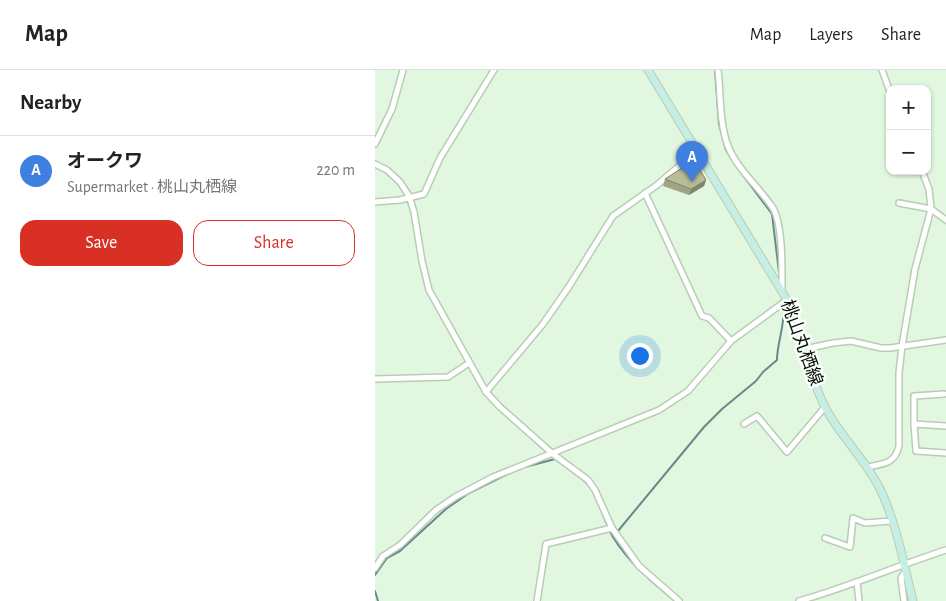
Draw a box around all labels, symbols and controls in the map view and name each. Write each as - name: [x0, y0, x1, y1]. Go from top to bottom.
- text: Map: [25, 22, 68, 46]
- text: Map: [750, 26, 781, 44]
- text: Layers: [809, 26, 853, 44]
- text: Share: [881, 26, 921, 44]
- map controls: [886, 85, 931, 175]
- button: +: [886, 85, 931, 130]
- text: Nearby: [20, 92, 81, 113]
- button: −: [886, 130, 931, 175]
- pin: A: [676, 141, 708, 182]
- text: オークワ: [67, 152, 143, 171]
- text: A: [31, 162, 41, 178]
- text: 220 m: [317, 162, 355, 178]
- text: Supermarket · 桃山丸栖線: [67, 179, 237, 195]
- button: Save: [20, 220, 183, 266]
- button: Share: [193, 220, 355, 266]
- street label: 桃山丸栖線: [777, 297, 827, 388]
- your location: [627, 343, 653, 369]

